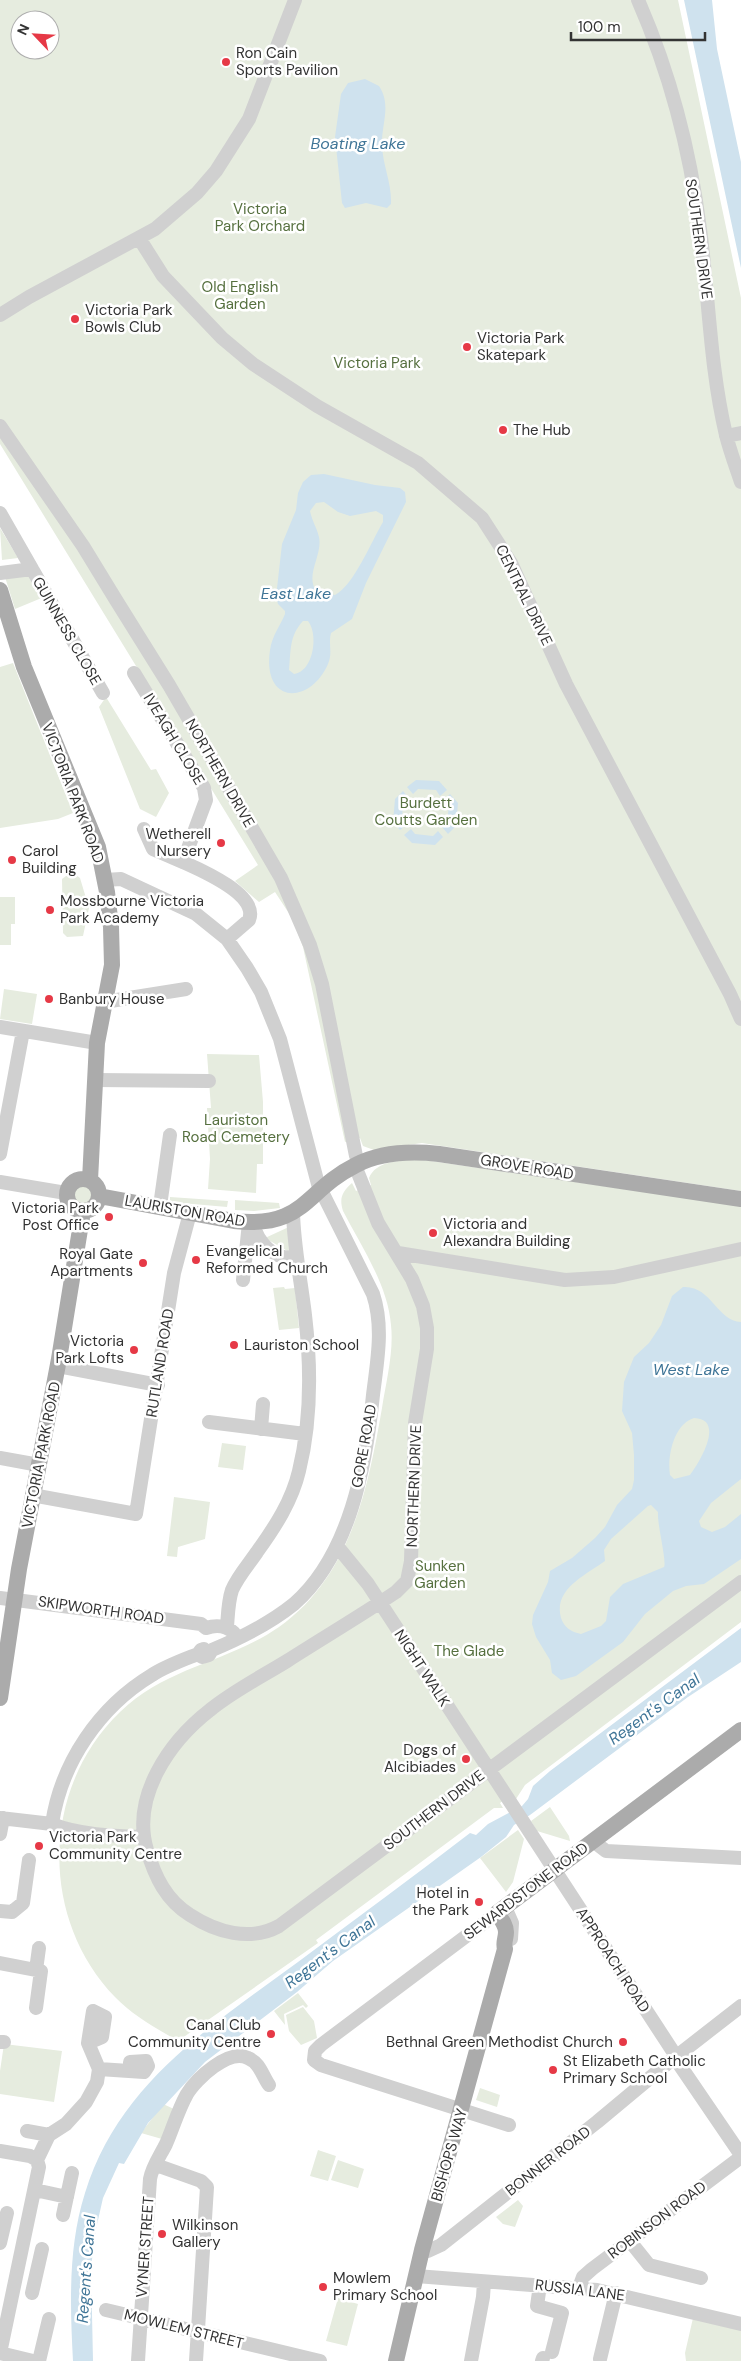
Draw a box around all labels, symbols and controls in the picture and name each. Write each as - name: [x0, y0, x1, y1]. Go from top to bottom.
- north arrow: [10, 10, 60, 60]
- scale bar: [571, 10, 705, 42]
- text: 100 m: [578, 17, 621, 37]
- text: N: [13, 21, 34, 38]
- place label: Ron Cain Sports Pavilion: [236, 43, 338, 80]
- marker: Ron Cain Sports Pavilion: [220, 56, 232, 68]
- water label: Boating Lake: [311, 133, 405, 154]
- street label: SOUTHERN DRIVE: [681, 177, 717, 301]
- park label: Victoria Park Orchard: [215, 199, 305, 236]
- park label: Old English Garden: [202, 277, 278, 314]
- place label: Victoria Park Bowls Club: [85, 300, 173, 337]
- marker: Victoria Park Bowls Club: [69, 313, 81, 325]
- place label: Victoria Park Skatepark: [477, 328, 565, 365]
- marker: Victoria Park Skatepark: [461, 341, 473, 353]
- park label: Victoria Park: [333, 353, 421, 373]
- place label: The Hub: [513, 420, 571, 440]
- marker: The Hub: [497, 424, 509, 436]
- street label: CENTRAL DRIVE: [491, 541, 557, 649]
- street label: GUINNESS CLOSE: [28, 573, 106, 689]
- water label: East Lake: [261, 583, 331, 604]
- street label: IVEAGH CLOSE: [139, 690, 209, 788]
- street label: NORTHERN DRIVE: [181, 715, 259, 831]
- street label: VICTORIA PARK ROAD: [37, 720, 109, 866]
- park label: Burdett Coutts Garden: [375, 793, 477, 830]
- place label: Wetherell Nursery: [145, 824, 212, 861]
- marker: Wetherell Nursery: [215, 837, 227, 849]
- place label: Carol Building: [22, 841, 77, 878]
- marker: Carol Building: [6, 854, 18, 866]
- place label: Mossbourne Victoria Park Academy: [60, 891, 204, 928]
- marker: Mossbourne Victoria Park Academy: [44, 904, 56, 916]
- place label: Banbury House: [59, 989, 164, 1009]
- marker: Banbury House: [43, 993, 55, 1005]
- park label: Lauriston Road Cemetery: [182, 1110, 291, 1147]
- street label: GROVE ROAD: [479, 1150, 575, 1184]
- street label: LAURISTON ROAD: [123, 1191, 247, 1231]
- place label: Victoria Park Post Office: [12, 1198, 99, 1235]
- marker: Victoria Park Post Office: [103, 1211, 115, 1223]
- place label: Victoria and Alexandra Building: [443, 1214, 570, 1251]
- marker: Victoria and Alexandra Building: [427, 1227, 439, 1239]
- place label: Evangelical Reformed Church: [206, 1241, 328, 1278]
- place label: Royal Gate Apartments: [50, 1244, 133, 1281]
- marker: Evangelical Reformed Church: [190, 1254, 202, 1266]
- marker: Royal Gate Apartments: [137, 1257, 149, 1269]
- street label: RUTLAND ROAD: [142, 1307, 178, 1419]
- place label: Victoria Park Lofts: [55, 1331, 124, 1368]
- place label: Lauriston School: [244, 1335, 359, 1355]
- marker: Lauriston School: [228, 1339, 240, 1351]
- marker: Victoria Park Lofts: [128, 1344, 140, 1356]
- water label: West Lake: [653, 1359, 729, 1380]
- street label: VICTORIA PARK ROAD: [17, 1380, 65, 1530]
- street label: GORE ROAD: [347, 1403, 381, 1489]
- street label: NORTHERN DRIVE: [402, 1424, 426, 1548]
- park label: Sunken Garden: [414, 1556, 466, 1593]
- street label: SKIPWORTH ROAD: [37, 1591, 165, 1629]
- street label: NIGHT WALK: [390, 1626, 454, 1711]
- park label: The Glade: [434, 1641, 504, 1661]
- water label: Regent's Canal: [604, 1668, 704, 1749]
- place label: Dogs of Alcibiades: [384, 1740, 456, 1777]
- marker: Dogs of Alcibiades: [460, 1753, 472, 1765]
- street label: SOUTHERN DRIVE: [379, 1765, 489, 1855]
- place label: Victoria Park Community Centre: [49, 1827, 182, 1864]
- street label: SEWARDSTONE ROAD: [460, 1838, 592, 1944]
- marker: Victoria Park Community Centre: [33, 1840, 45, 1852]
- place label: Hotel in the Park: [412, 1883, 469, 1920]
- marker: Hotel in the Park: [473, 1896, 485, 1908]
- street label: APPROACH ROAD: [572, 1904, 654, 2016]
- water label: Regent's Canal: [280, 1911, 380, 1993]
- place label: Canal Club Community Centre: [128, 2015, 261, 2052]
- marker: Canal Club Community Centre: [265, 2028, 277, 2040]
- place label: Bethnal Green Methodist Church: [386, 2032, 613, 2052]
- marker: Bethnal Green Methodist Church: [617, 2036, 629, 2048]
- place label: St Elizabeth Catholic Primary School: [563, 2051, 706, 2088]
- marker: St Elizabeth Catholic Primary School: [547, 2064, 559, 2076]
- street label: BISHOPS WAY: [426, 2106, 472, 2204]
- street label: BONNER ROAD: [501, 2121, 595, 2201]
- street label: ROBINSON ROAD: [604, 2176, 710, 2264]
- street label: VYNER STREET: [131, 2196, 159, 2298]
- water label: Regent's Canal: [72, 2214, 100, 2324]
- place label: Wilkinson Gallery: [172, 2215, 238, 2252]
- marker: Wilkinson Gallery: [156, 2228, 168, 2240]
- place label: Mowlem Primary School: [333, 2268, 437, 2305]
- street label: RUSSIA LANE: [534, 2275, 626, 2305]
- marker: Mowlem Primary School: [317, 2281, 329, 2293]
- street label: MOWLEM STREET: [122, 2304, 246, 2354]

